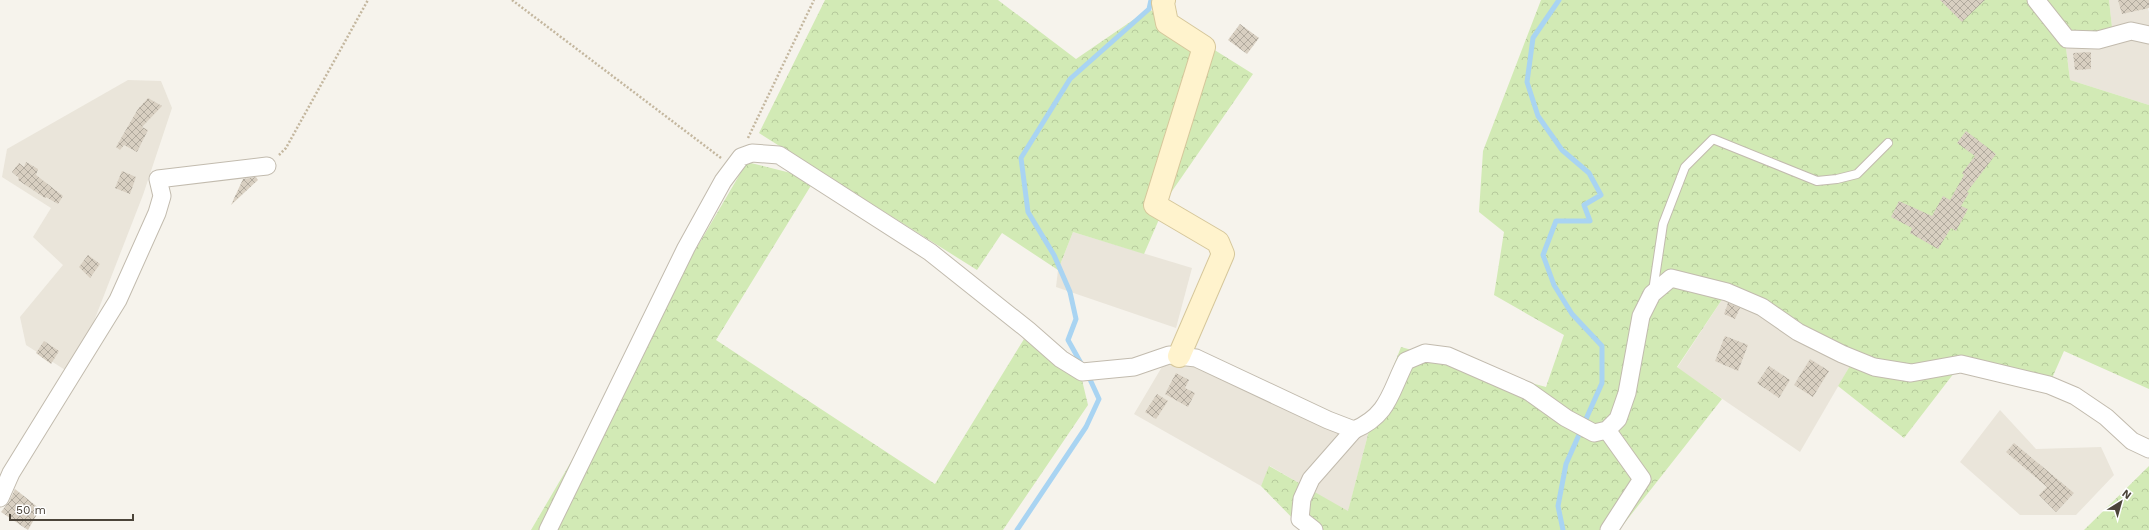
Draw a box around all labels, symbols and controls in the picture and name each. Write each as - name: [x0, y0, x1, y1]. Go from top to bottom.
- north arrow: [2101, 482, 2141, 522]
- text: N: [2120, 487, 2134, 502]
- scale bar: [10, 496, 133, 522]
- text: 50 m: [16, 503, 46, 517]

